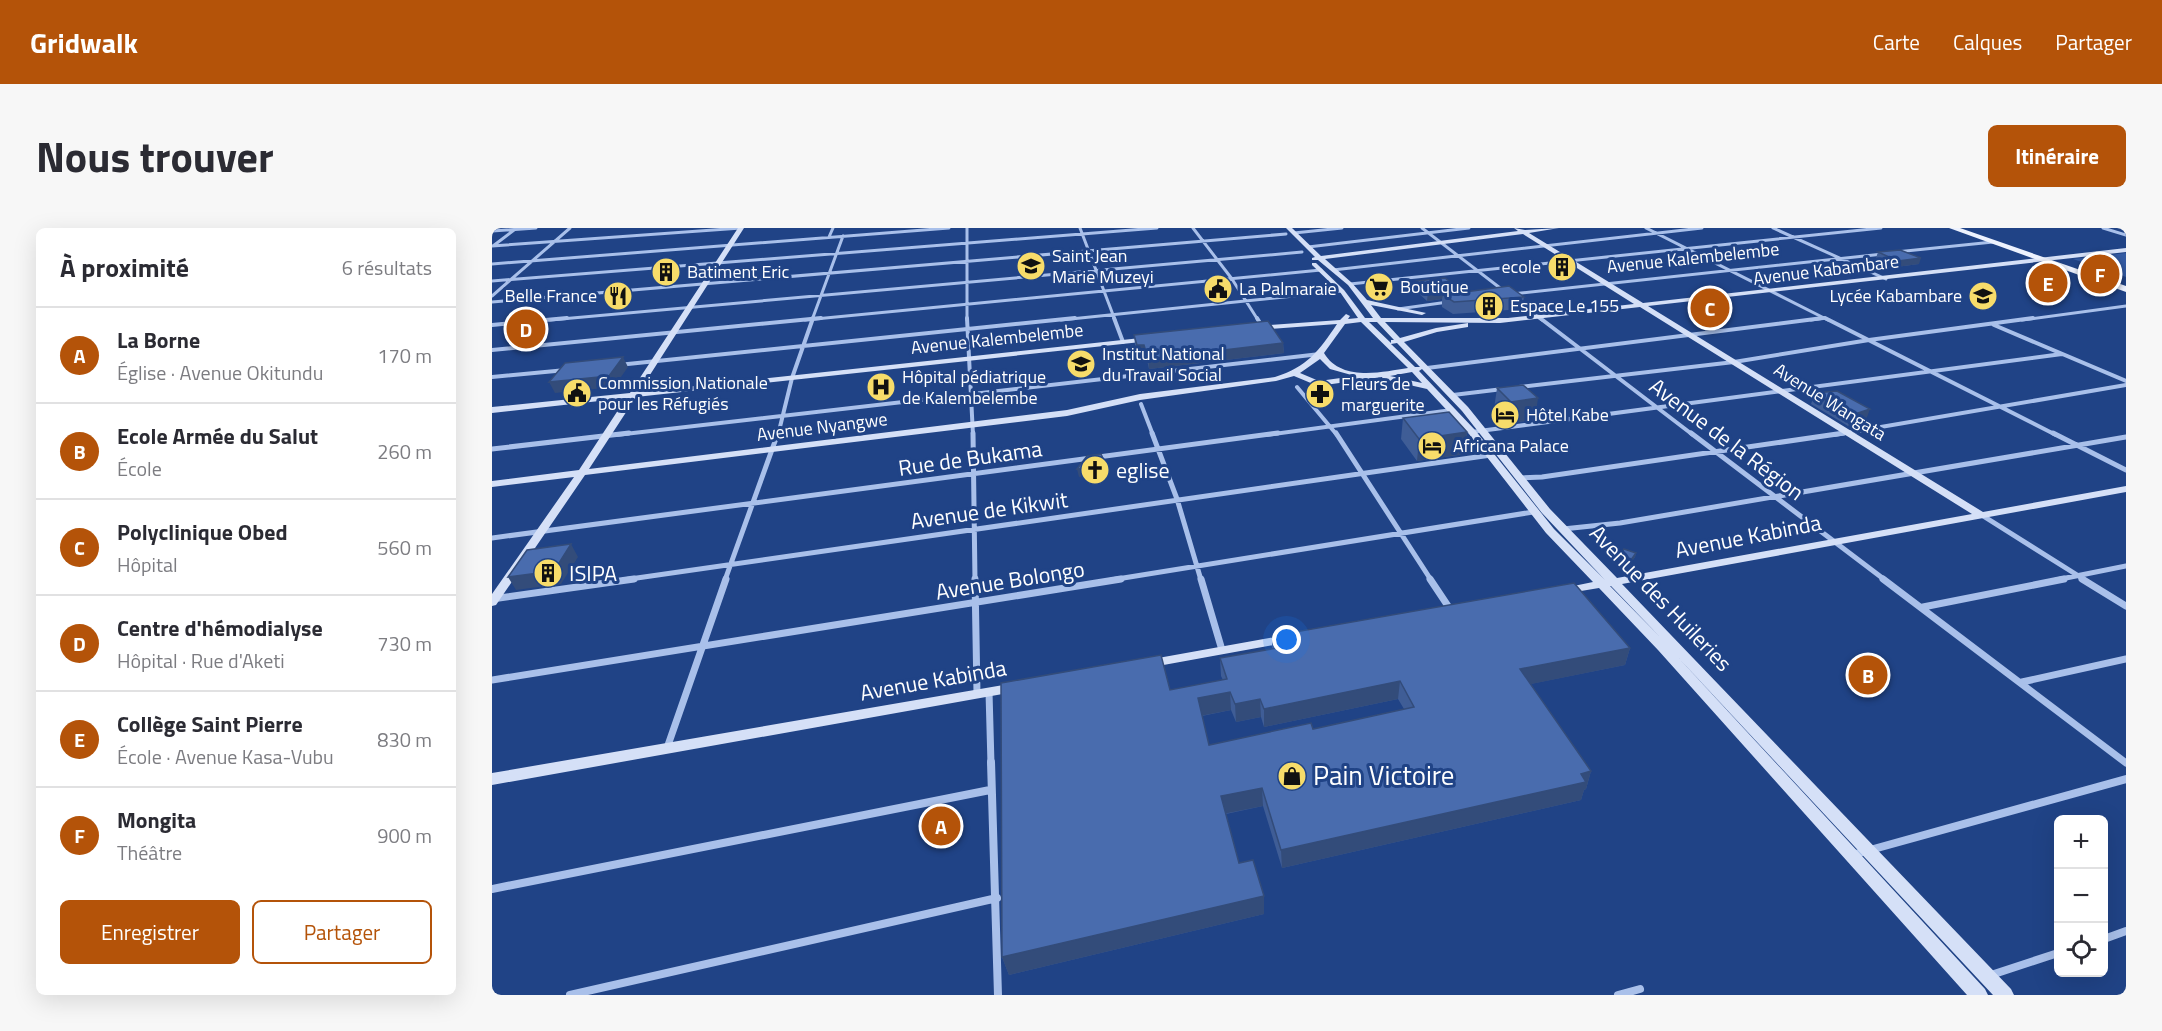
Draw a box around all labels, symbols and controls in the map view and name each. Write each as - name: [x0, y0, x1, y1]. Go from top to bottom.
- text: Gridwalk: [30, 21, 138, 64]
- text: Carte: [1873, 26, 1920, 58]
- text: Calques: [1953, 26, 2022, 58]
- text: Partager: [2055, 26, 2132, 58]
- text: Nous trouver: [36, 124, 274, 188]
- button: Itinéraire: [1988, 125, 2126, 187]
- street label: Avenue Kalembelembe: [1605, 235, 1781, 280]
- place label: Saint Jean Marie Muzeyi: [1052, 242, 1154, 290]
- street label: Avenue Kabambare: [1751, 247, 1900, 292]
- text: À proximité: [60, 248, 189, 287]
- school or university icon: Saint Jean Marie Muzeyi: [1015, 250, 1047, 282]
- building icon: ecole: [1546, 251, 1578, 283]
- text: 6 résultats: [342, 252, 432, 283]
- pin: F: [2080, 252, 2120, 296]
- place label: ecole: [1501, 253, 1541, 280]
- building icon: Batiment Eric: [650, 256, 682, 288]
- place label: Batiment Eric: [687, 258, 790, 285]
- pin: E: [2028, 260, 2068, 306]
- supermarket icon: Boutique: [1363, 271, 1395, 303]
- public building icon: La Palmaraie: [1202, 273, 1234, 305]
- place label: Boutique: [1400, 273, 1469, 300]
- place label: La Palmaraie: [1239, 275, 1337, 302]
- restaurant icon: Belle France: [602, 280, 634, 312]
- school or university icon: Lycée Kabambare: [1967, 280, 1999, 312]
- place label: Belle France: [505, 282, 597, 309]
- place label: Lycée Kabambare: [1829, 282, 1962, 309]
- pin: C: [1690, 286, 1730, 331]
- building icon: Espace Le 155: [1473, 290, 1505, 322]
- place label: Espace Le 155: [1510, 292, 1619, 319]
- pin: D: [507, 306, 546, 352]
- street label: Avenue Kalembelembe: [909, 316, 1085, 361]
- text: La Borne: [117, 323, 200, 357]
- text: A: [73, 340, 86, 371]
- text: 170 m: [377, 340, 432, 371]
- place label: Institut National du Travail Social: [1102, 340, 1225, 388]
- school or university icon: Institut National du Travail Social: [1065, 348, 1097, 380]
- street label: Avenue Wangata: [1769, 356, 1892, 447]
- text: Église · Avenue Okitundu: [117, 357, 323, 388]
- place label: Hôpital pédiatrique de Kalembelembe: [902, 363, 1046, 411]
- place label: Commission Nationale pour les Réfugiés: [598, 369, 768, 417]
- street label: Avenue de la Région: [1642, 369, 1812, 509]
- place label: Fleurs de marguerite: [1341, 370, 1425, 418]
- hospital icon: Hôpital pédiatrique de Kalembelembe: [865, 371, 897, 403]
- public building icon: Commission Nationale pour les Réfugiés: [561, 377, 593, 409]
- pharmacy icon: Fleurs de marguerite: [1304, 378, 1336, 410]
- hotel icon: Hôtel Kabe: [1489, 399, 1521, 431]
- place label: Hôtel Kabe: [1526, 401, 1609, 428]
- street label: Avenue Nyangwe: [755, 405, 889, 448]
- text: Ecole Armée du Salut: [117, 419, 318, 453]
- hotel icon: Africana Palace: [1416, 430, 1448, 462]
- street label: Rue de Bukama: [896, 431, 1044, 485]
- place label: Africana Palace: [1453, 432, 1569, 459]
- text: B: [73, 436, 86, 467]
- text: 260 m: [377, 436, 432, 467]
- text: École: [117, 453, 162, 484]
- place label: eglise: [1116, 453, 1170, 487]
- church icon: eglise: [1079, 454, 1111, 486]
- street label: Avenue de Kikwit: [908, 482, 1070, 538]
- street label: Avenue Kabinda: [1672, 505, 1824, 567]
- text: Polyclinique Obed: [117, 515, 287, 549]
- street label: Avenue des Huileries: [1582, 517, 1740, 679]
- text: C: [74, 532, 85, 563]
- text: 560 m: [377, 532, 432, 563]
- text: Hôpital: [117, 549, 178, 580]
- street label: Avenue Bolongo: [933, 551, 1087, 609]
- place label: ISIPA: [569, 556, 617, 590]
- building icon: ISIPA: [532, 557, 564, 589]
- text: Centre d'hémodialyse: [117, 611, 323, 645]
- your location: [1272, 625, 1301, 654]
- text: D: [73, 628, 86, 659]
- text: 730 m: [377, 628, 432, 659]
- text: Hôpital · Rue d'Aketi: [117, 645, 285, 676]
- street label: Avenue Kabinda: [857, 650, 1009, 710]
- pin: B: [1848, 652, 1888, 698]
- text: Collège Saint Pierre: [117, 707, 303, 741]
- text: E: [74, 724, 85, 755]
- text: 830 m: [377, 724, 432, 755]
- text: École · Avenue Kasa-Vubu: [117, 741, 334, 772]
- place label: Pain Victoire: [1313, 754, 1455, 795]
- shop icon: Pain Victoire: [1276, 760, 1308, 792]
- text: Mongita: [117, 803, 196, 837]
- pin: A: [922, 804, 960, 848]
- map controls: [2054, 815, 2108, 977]
- button: +: [2054, 815, 2108, 869]
- text: F: [74, 820, 85, 851]
- text: 900 m: [377, 820, 432, 851]
- text: Théâtre: [117, 837, 182, 868]
- button: −: [2054, 869, 2108, 923]
- button: Enregistrer: [60, 900, 240, 964]
- button: Partager: [252, 900, 432, 964]
- button: locate: [2054, 923, 2108, 977]

